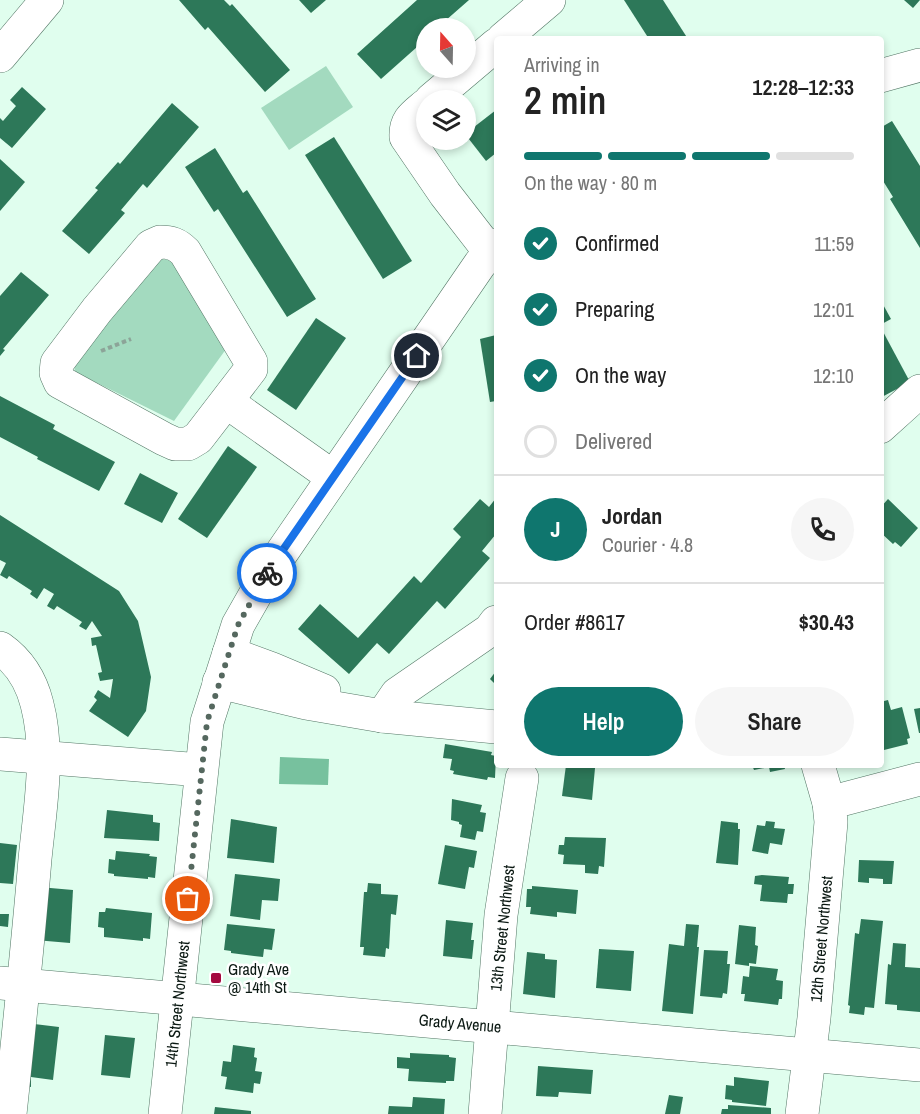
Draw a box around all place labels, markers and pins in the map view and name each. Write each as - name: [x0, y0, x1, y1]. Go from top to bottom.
- pin: [391, 330, 442, 381]
- pin: [162, 873, 213, 924]
- place label: Grady Ave @ 14th St: [228, 958, 289, 998]
- marker: Grady Ave @ 14th St: [209, 971, 223, 985]

